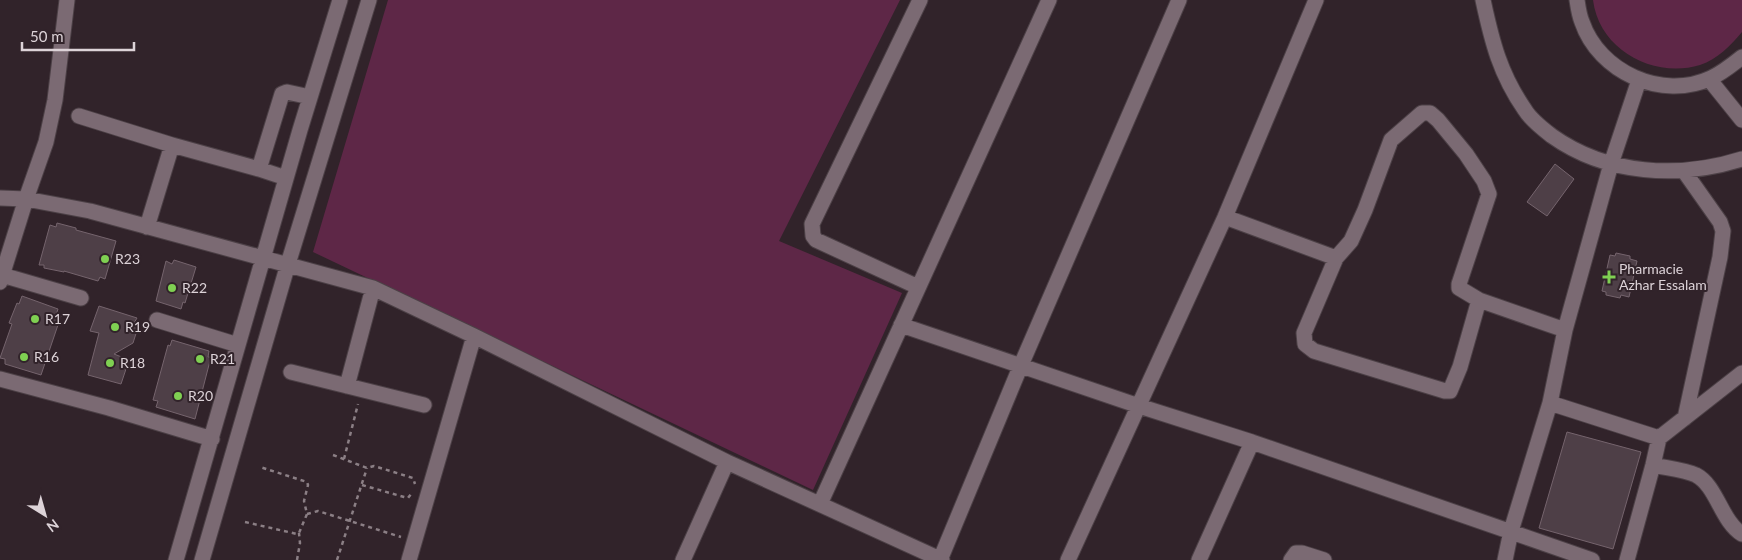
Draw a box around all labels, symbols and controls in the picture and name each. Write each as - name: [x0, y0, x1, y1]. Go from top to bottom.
- scale bar: [22, 20, 135, 52]
- text: 50 m: [30, 27, 64, 45]
- place label: R23: [115, 250, 140, 267]
- marker: R23: [99, 253, 111, 265]
- place label: Pharmacie Azhar Essalam: [1619, 260, 1707, 293]
- marker: Pharmacie Azhar Essalam: [1603, 271, 1615, 283]
- place label: R22: [182, 279, 207, 296]
- marker: R22: [166, 282, 178, 294]
- place label: R17: [45, 310, 70, 327]
- marker: R17: [29, 313, 41, 325]
- place label: R19: [125, 318, 150, 335]
- marker: R19: [109, 321, 121, 333]
- place label: R16: [34, 348, 59, 365]
- place label: R21: [210, 350, 235, 367]
- marker: R16: [18, 351, 30, 363]
- marker: R21: [194, 353, 206, 365]
- place label: R18: [120, 354, 145, 371]
- marker: R18: [104, 357, 116, 369]
- place label: R20: [188, 387, 213, 404]
- marker: R20: [172, 390, 184, 402]
- north arrow: [20, 490, 70, 540]
- text: N: [44, 516, 63, 536]

